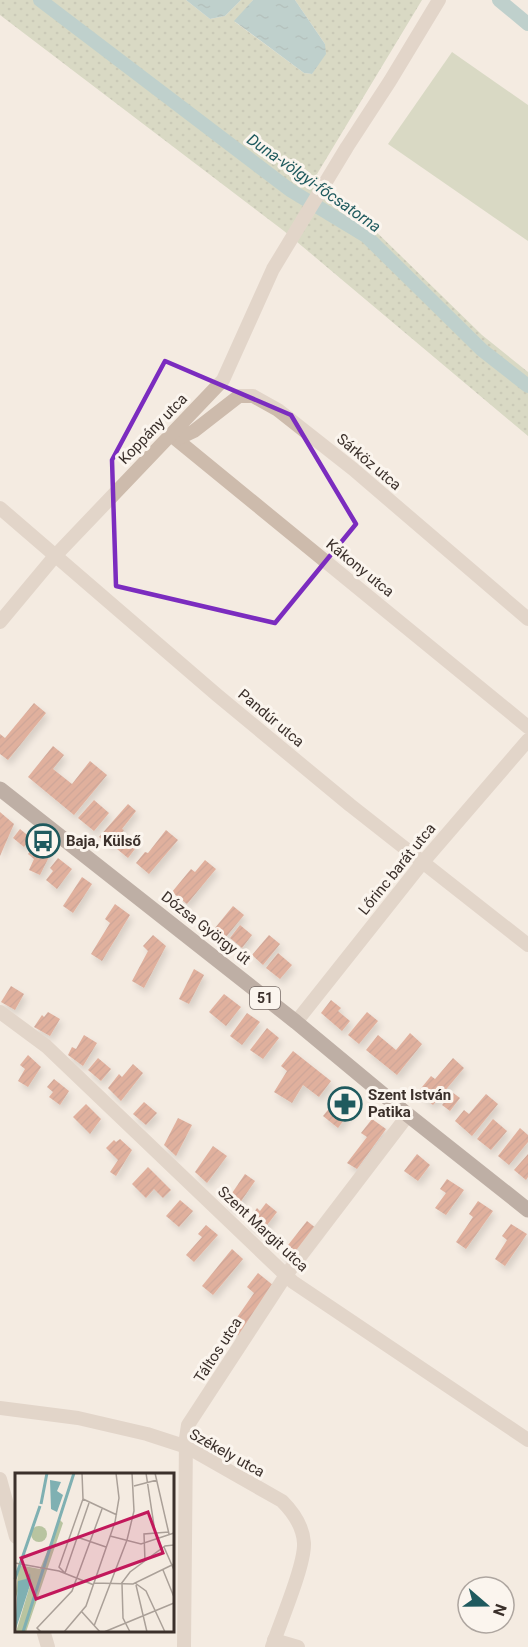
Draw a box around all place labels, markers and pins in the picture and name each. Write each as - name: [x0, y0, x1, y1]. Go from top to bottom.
- bus stop icon: Baja, Külső: [25, 823, 61, 859]
- place label: Baja, Külső: [66, 832, 141, 850]
- pharmacy icon: Szent István Patika: [327, 1086, 363, 1122]
- place label: Szent István Patika: [368, 1086, 451, 1121]

